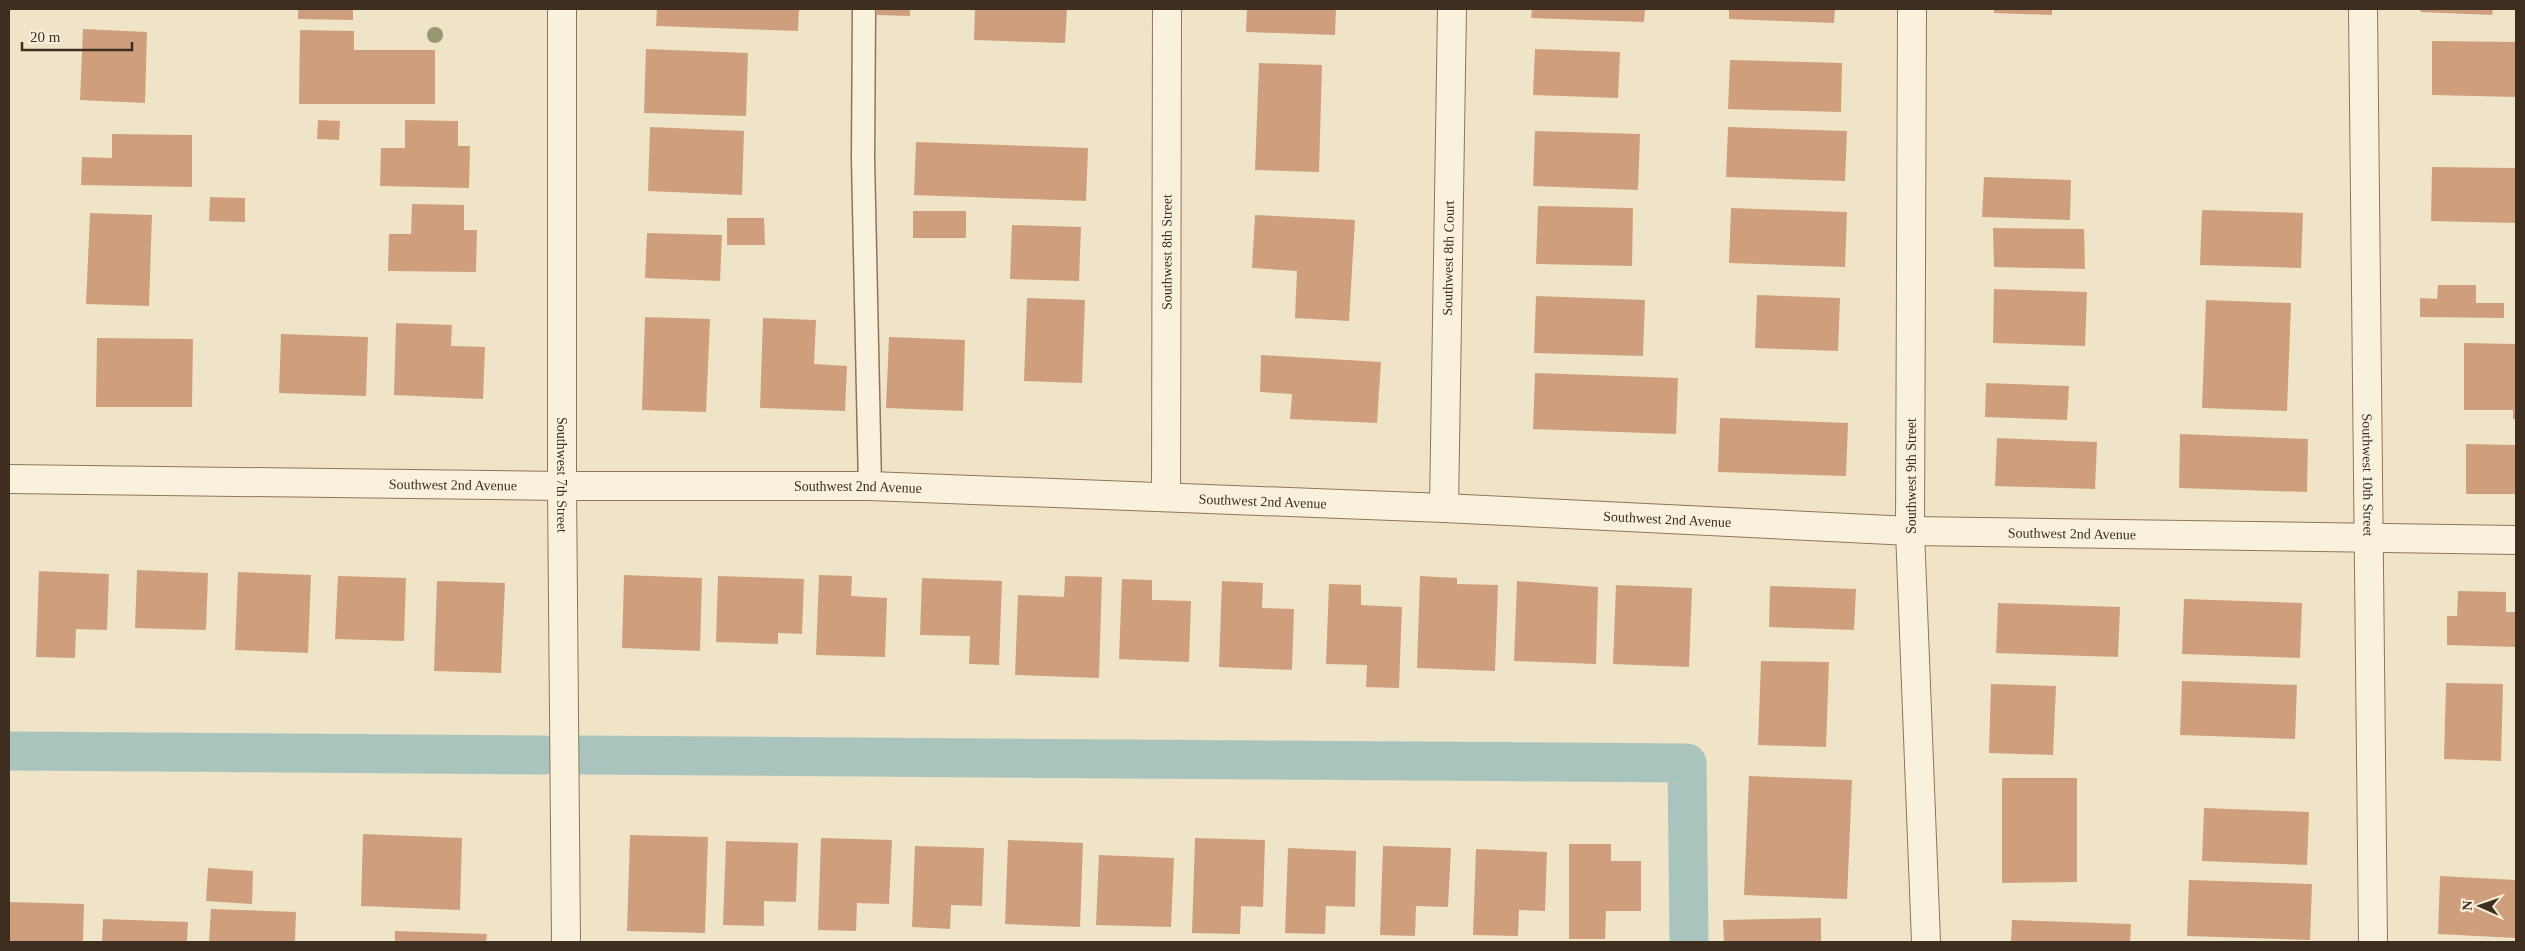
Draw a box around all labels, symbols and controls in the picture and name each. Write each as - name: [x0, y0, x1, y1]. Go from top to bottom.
- scale bar: [22, 20, 132, 52]
- text: 20 m: [30, 29, 61, 45]
- street label: Southwest 8th Street: [1159, 194, 1174, 310]
- street label: Southwest 8th Court: [1440, 200, 1456, 316]
- street label: Southwest 10th Street: [2360, 413, 2376, 537]
- street label: Southwest 7th Street: [554, 417, 570, 533]
- street label: Southwest 9th Street: [1904, 418, 1919, 534]
- street label: Southwest 2nd Avenue: [389, 476, 517, 493]
- street label: Southwest 2nd Avenue: [794, 478, 922, 495]
- street label: Southwest 2nd Avenue: [1198, 491, 1327, 511]
- street label: Southwest 2nd Avenue: [1603, 508, 1732, 530]
- street label: Southwest 2nd Avenue: [2008, 525, 2136, 542]
- north arrow: [2455, 881, 2505, 931]
- text: N: [2460, 900, 2475, 911]

